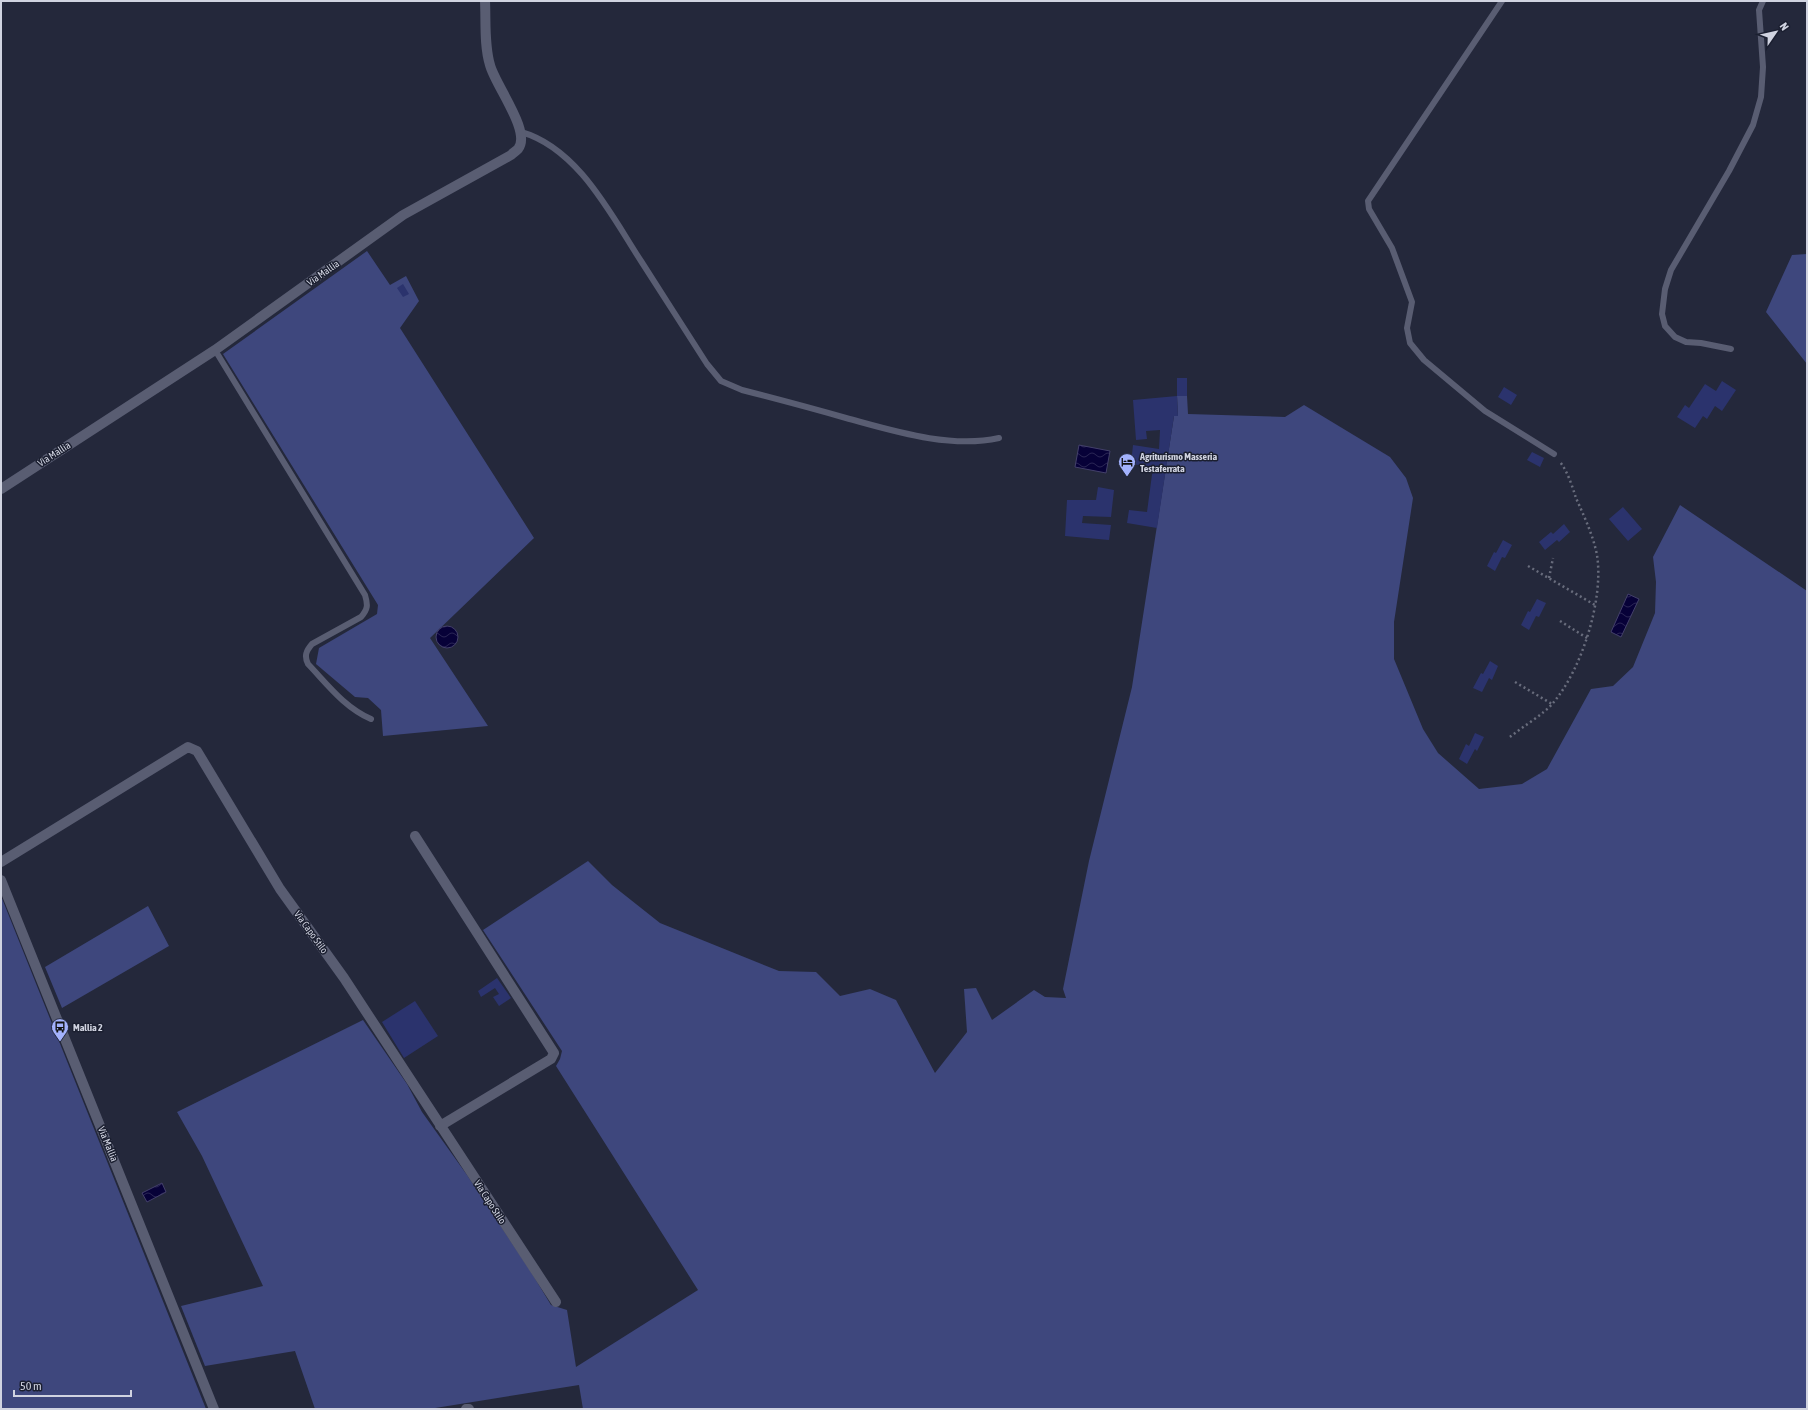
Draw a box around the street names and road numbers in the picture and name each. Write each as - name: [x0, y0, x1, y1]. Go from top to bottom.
- street label: Via Mallia: [305, 258, 342, 288]
- street label: Via Mallia: [36, 439, 73, 469]
- street label: Via Capo Stilo: [292, 909, 330, 956]
- street label: Via Mallia: [96, 1125, 120, 1163]
- street label: Via Capo Stilo: [472, 1178, 508, 1226]

